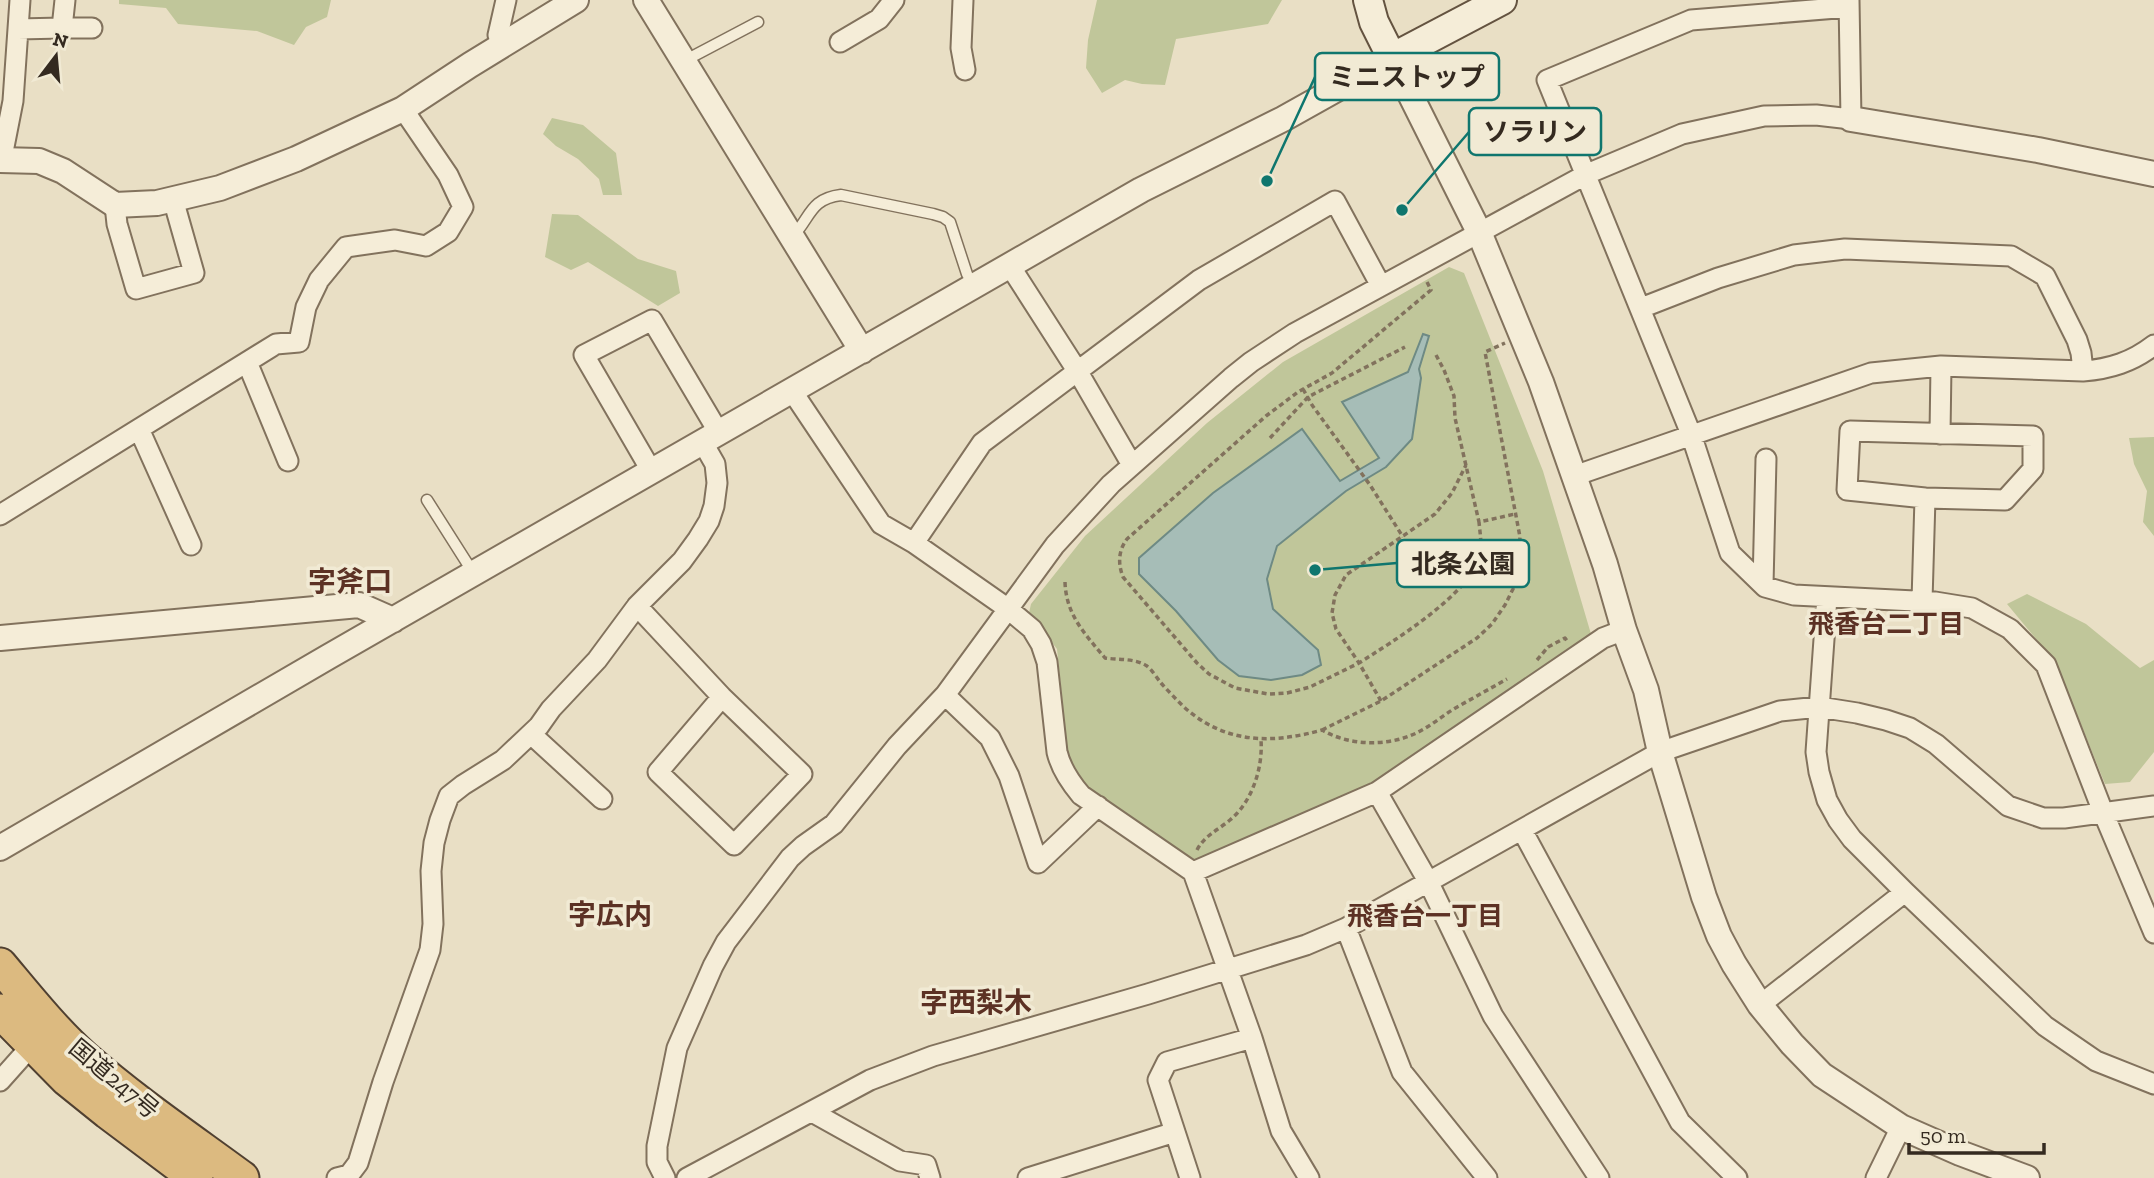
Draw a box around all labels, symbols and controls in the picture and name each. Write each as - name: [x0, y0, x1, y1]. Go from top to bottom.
- north arrow: [21, 21, 91, 91]
- text: N: [50, 27, 71, 53]
- callout: ミニストップ: [1315, 53, 1499, 100]
- text: ミニストップ: [1329, 61, 1485, 93]
- callout: ソラリン: [1469, 108, 1601, 155]
- text: ソラリン: [1483, 116, 1587, 148]
- callout: 北条公園: [1397, 540, 1529, 587]
- text: 北条公園: [1411, 548, 1515, 580]
- district label: 字斧口: [308, 565, 392, 598]
- district label: 飛香台二丁目: [1808, 608, 1964, 640]
- district label: 字広内: [568, 898, 652, 931]
- district label: 飛香台一丁目: [1347, 900, 1503, 932]
- district label: 字西梨木: [920, 986, 1032, 1019]
- street label: 国道247号: [64, 1033, 165, 1125]
- scale bar: [1909, 1112, 2044, 1156]
- text: 50 m: [1920, 1123, 1966, 1148]

